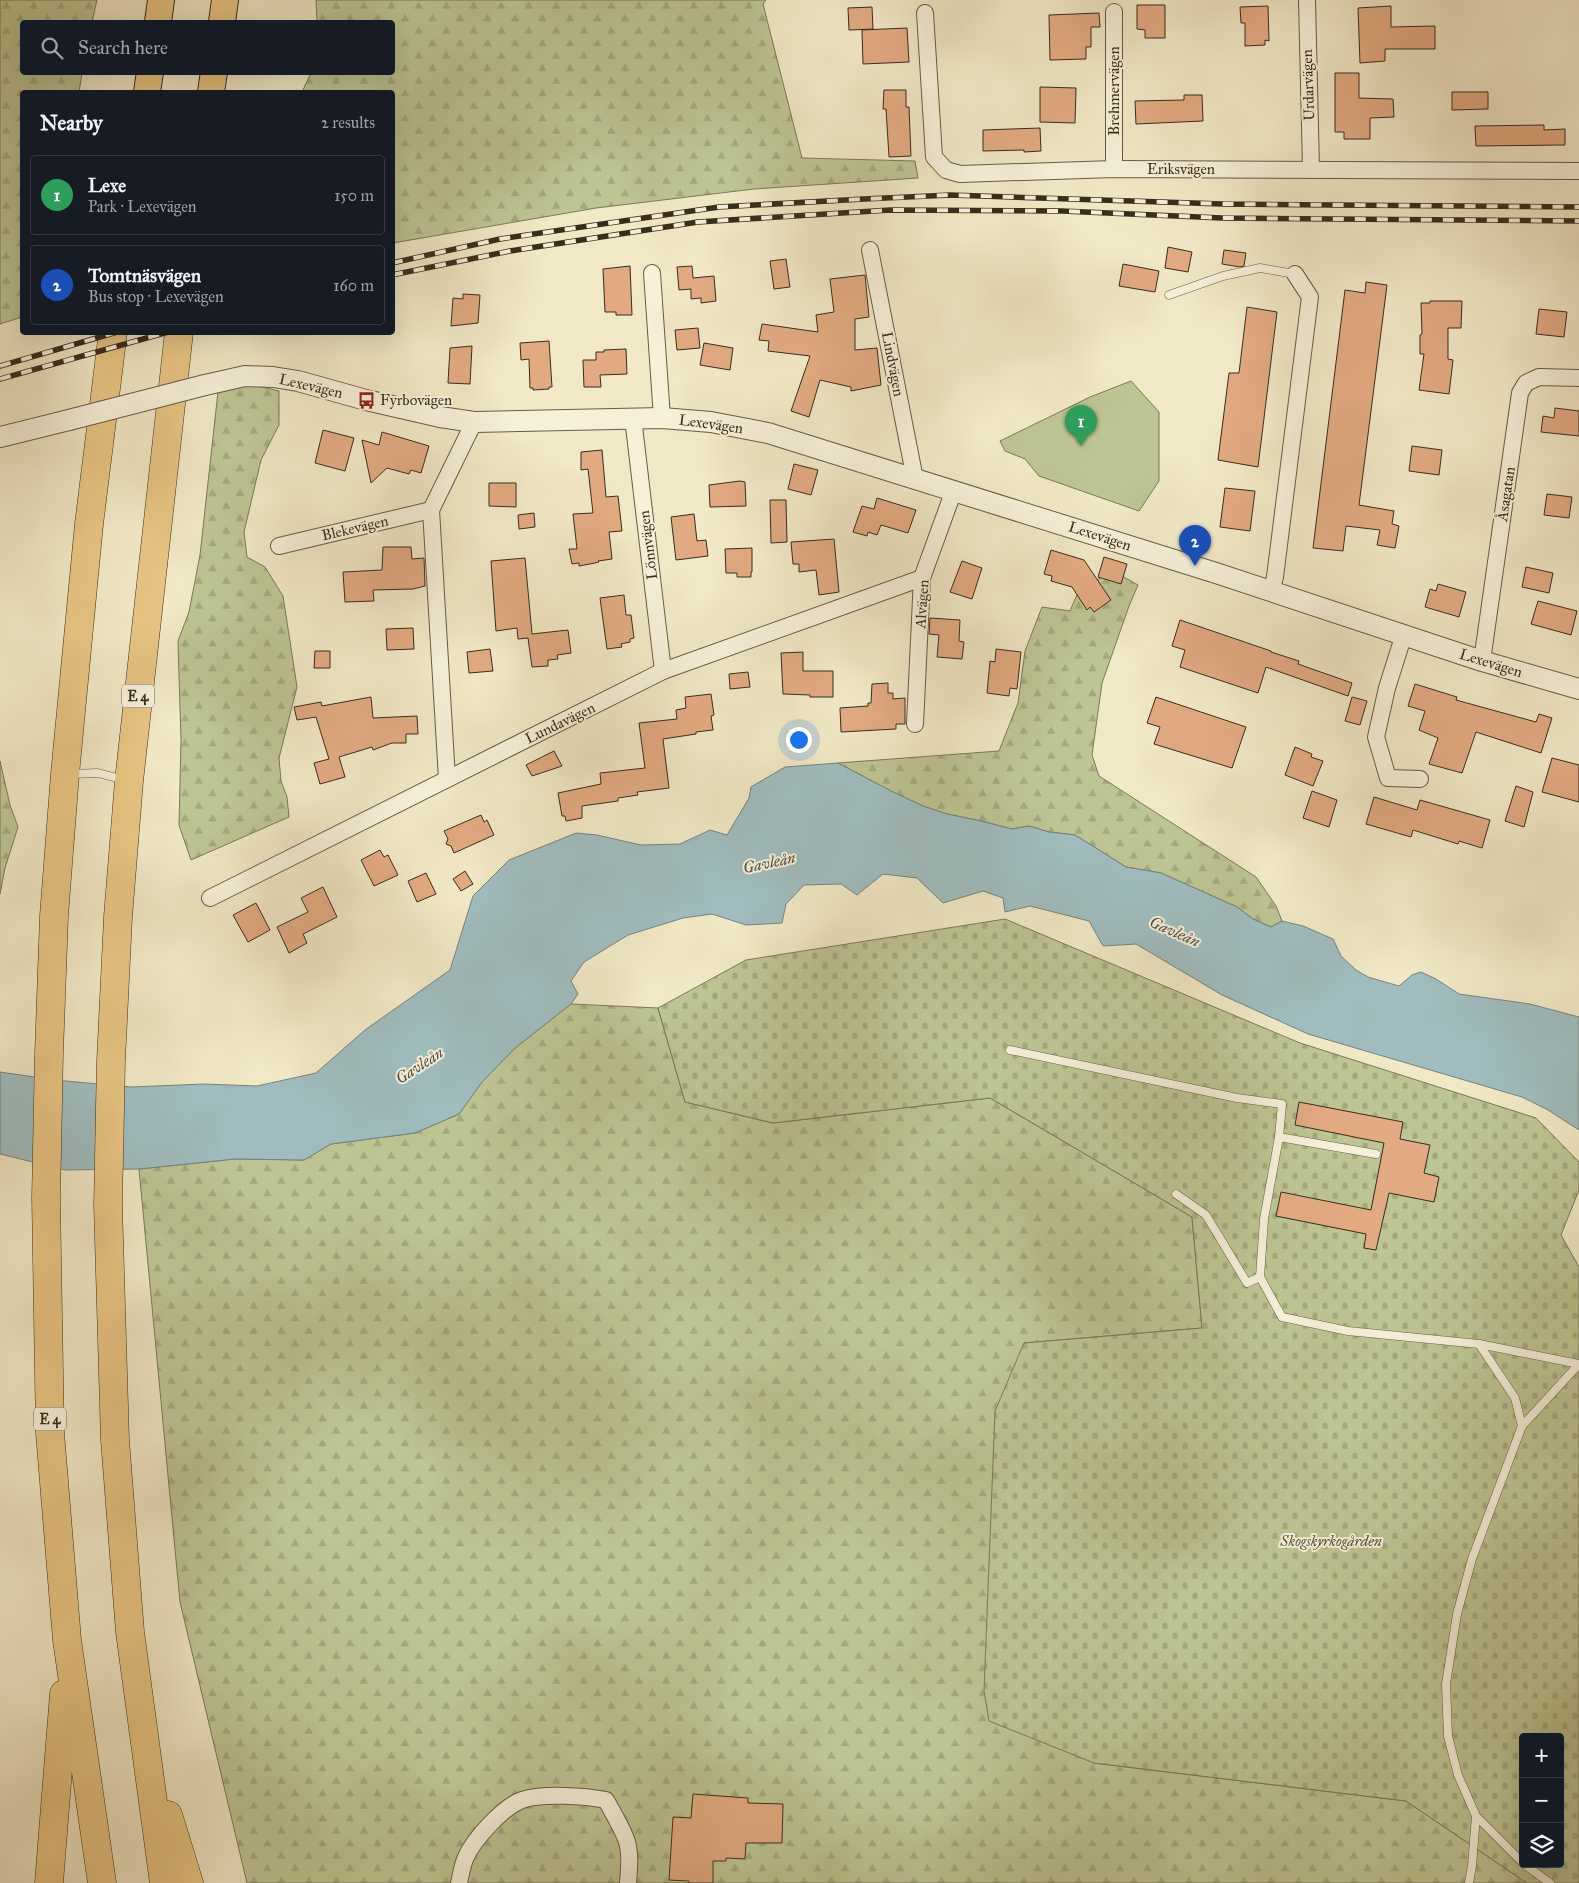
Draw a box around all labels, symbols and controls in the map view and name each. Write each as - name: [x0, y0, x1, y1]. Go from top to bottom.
- search box: [20, 20, 395, 75]
- icon: search: [38, 34, 66, 62]
- text: Search here: [78, 36, 168, 59]
- street label: Brehmervägen: [1105, 46, 1123, 136]
- street label: Urdarvägen: [1298, 49, 1318, 121]
- text: Nearby: [40, 110, 103, 136]
- text: 2 results: [321, 113, 375, 132]
- street label: Eriksvägen: [1147, 160, 1215, 178]
- text: Lexe: [88, 174, 126, 197]
- text: 1: [54, 186, 60, 205]
- text: 150 m: [334, 186, 374, 205]
- text: Park · Lexevägen: [88, 197, 196, 216]
- text: Tomtnäsvägen: [88, 264, 201, 287]
- text: 2: [53, 276, 61, 295]
- text: 160 m: [333, 276, 374, 295]
- text: Bus stop · Lexevägen: [88, 287, 224, 306]
- street label: Lindvägen: [878, 330, 908, 398]
- street label: Lexevägen: [277, 370, 345, 402]
- bus stop icon: Fyrbovägen: [356, 390, 376, 410]
- place label: Fyrbovägen: [380, 391, 452, 409]
- pin: 1: [1065, 405, 1097, 446]
- street label: Lexevägen: [678, 411, 744, 437]
- street label: Åsagatan: [1493, 466, 1519, 523]
- street label: Lönnvägen: [635, 509, 661, 581]
- street label: Blekevägen: [320, 512, 390, 544]
- street label: Lexevägen: [1066, 517, 1134, 555]
- pin: 2: [1179, 525, 1211, 566]
- street label: Alvägen: [911, 579, 933, 630]
- street label: Lexevägen: [1457, 645, 1525, 681]
- road number: E 4: [122, 684, 154, 708]
- street label: Lundavägen: [522, 698, 598, 748]
- your location: [786, 727, 812, 753]
- water label: Gavleån: [741, 848, 798, 877]
- water label: Gavleån: [1147, 912, 1204, 951]
- water label: Gavleån: [392, 1043, 447, 1088]
- road number: E 4: [34, 1408, 66, 1430]
- park label: Skogskyrkogården: [1279, 1532, 1382, 1550]
- map controls: [1519, 1733, 1564, 1868]
- button: +: [1519, 1733, 1564, 1778]
- button: −: [1519, 1778, 1564, 1823]
- button: layers: [1519, 1823, 1564, 1868]

